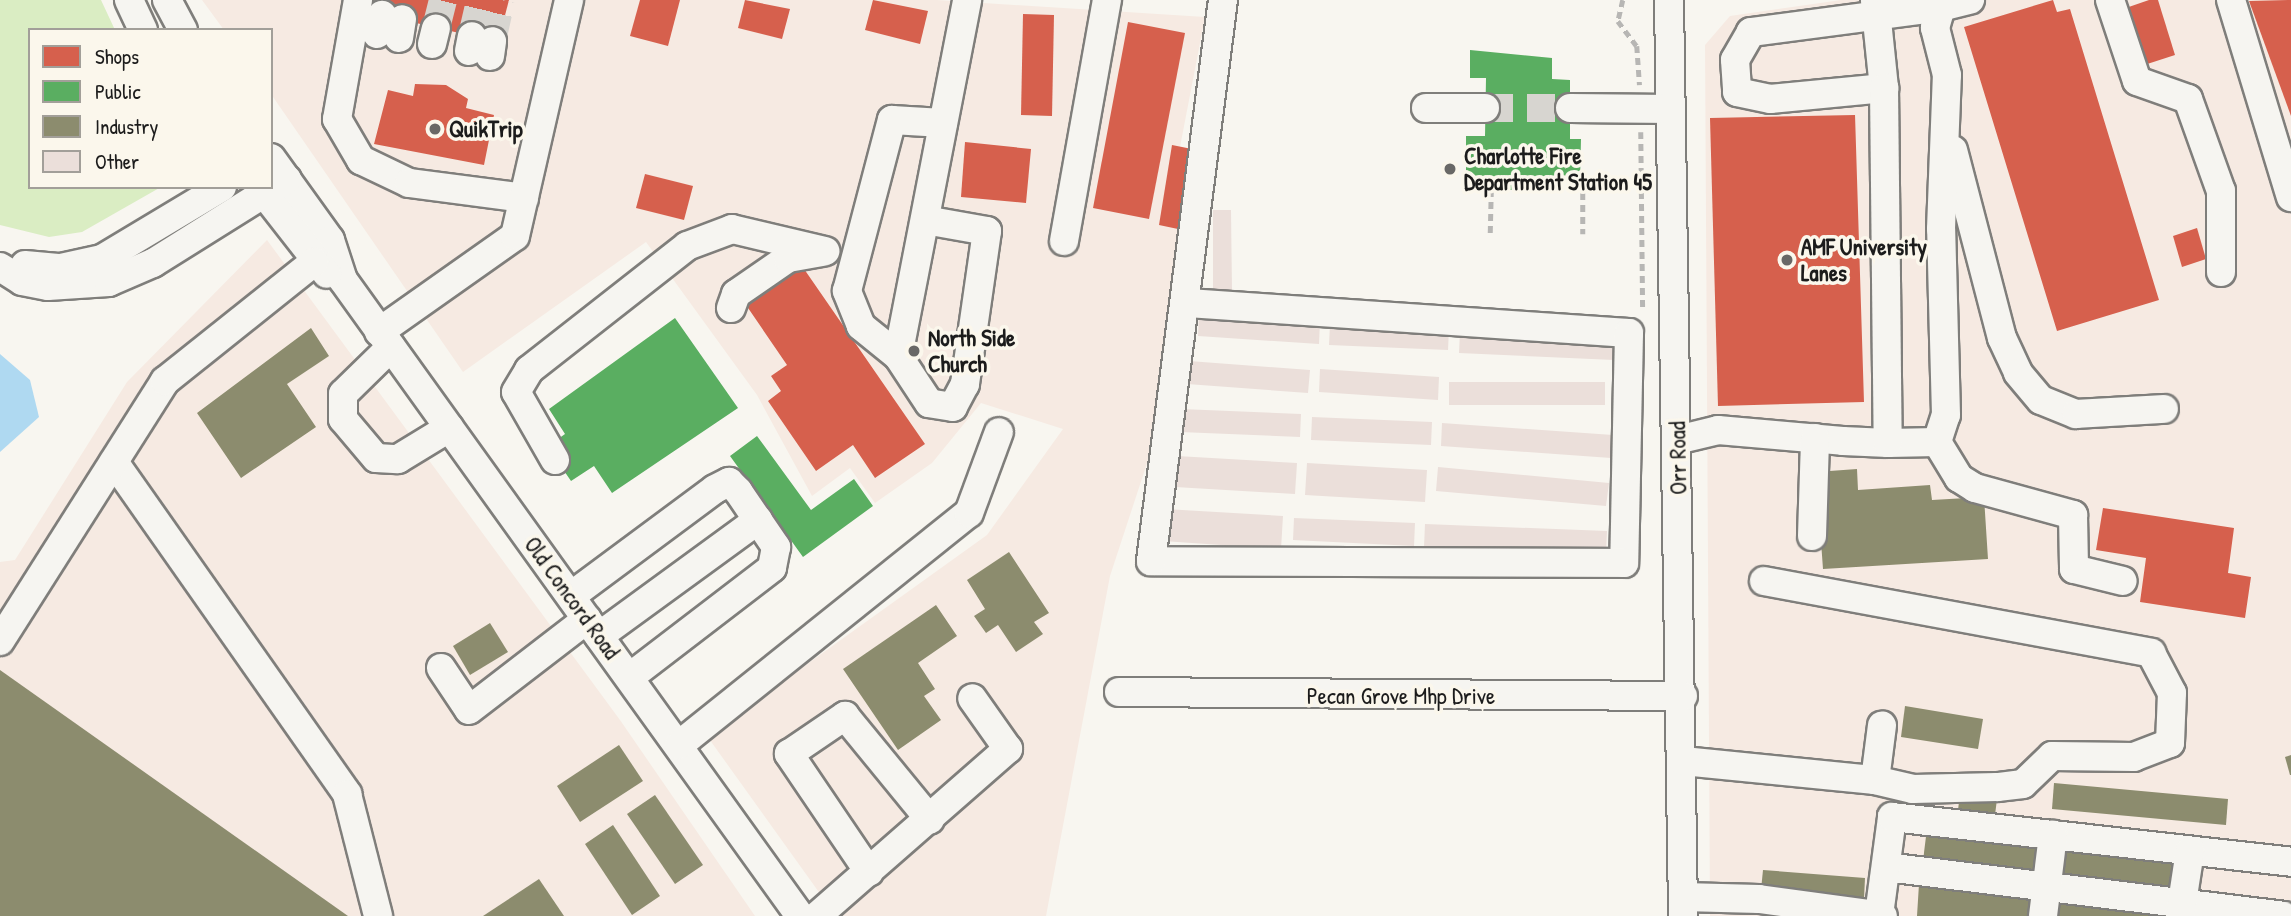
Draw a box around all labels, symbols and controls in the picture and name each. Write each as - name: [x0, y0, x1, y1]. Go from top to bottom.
- legend: [28, 28, 273, 189]
- text: Shops: [95, 42, 139, 71]
- text: Public: [95, 77, 141, 106]
- text: Industry: [95, 112, 158, 141]
- place label: QuikTrip: [449, 115, 523, 143]
- marker: QuikTrip: [427, 121, 443, 137]
- place label: Charlotte Fire Department Station 45: [1464, 142, 1652, 196]
- text: Other: [95, 147, 139, 176]
- marker: Charlotte Fire Department Station 45: [1442, 161, 1458, 177]
- place label: AMF University Lanes: [1801, 233, 1927, 287]
- marker: AMF University Lanes: [1779, 252, 1795, 268]
- place label: North Side Church: [928, 324, 1015, 378]
- marker: North Side Church: [906, 343, 922, 359]
- street label: Orr Road: [1664, 421, 1692, 495]
- street label: Old Concord Road: [518, 531, 626, 665]
- street label: Pecan Grove Mhp Drive: [1307, 682, 1495, 710]

